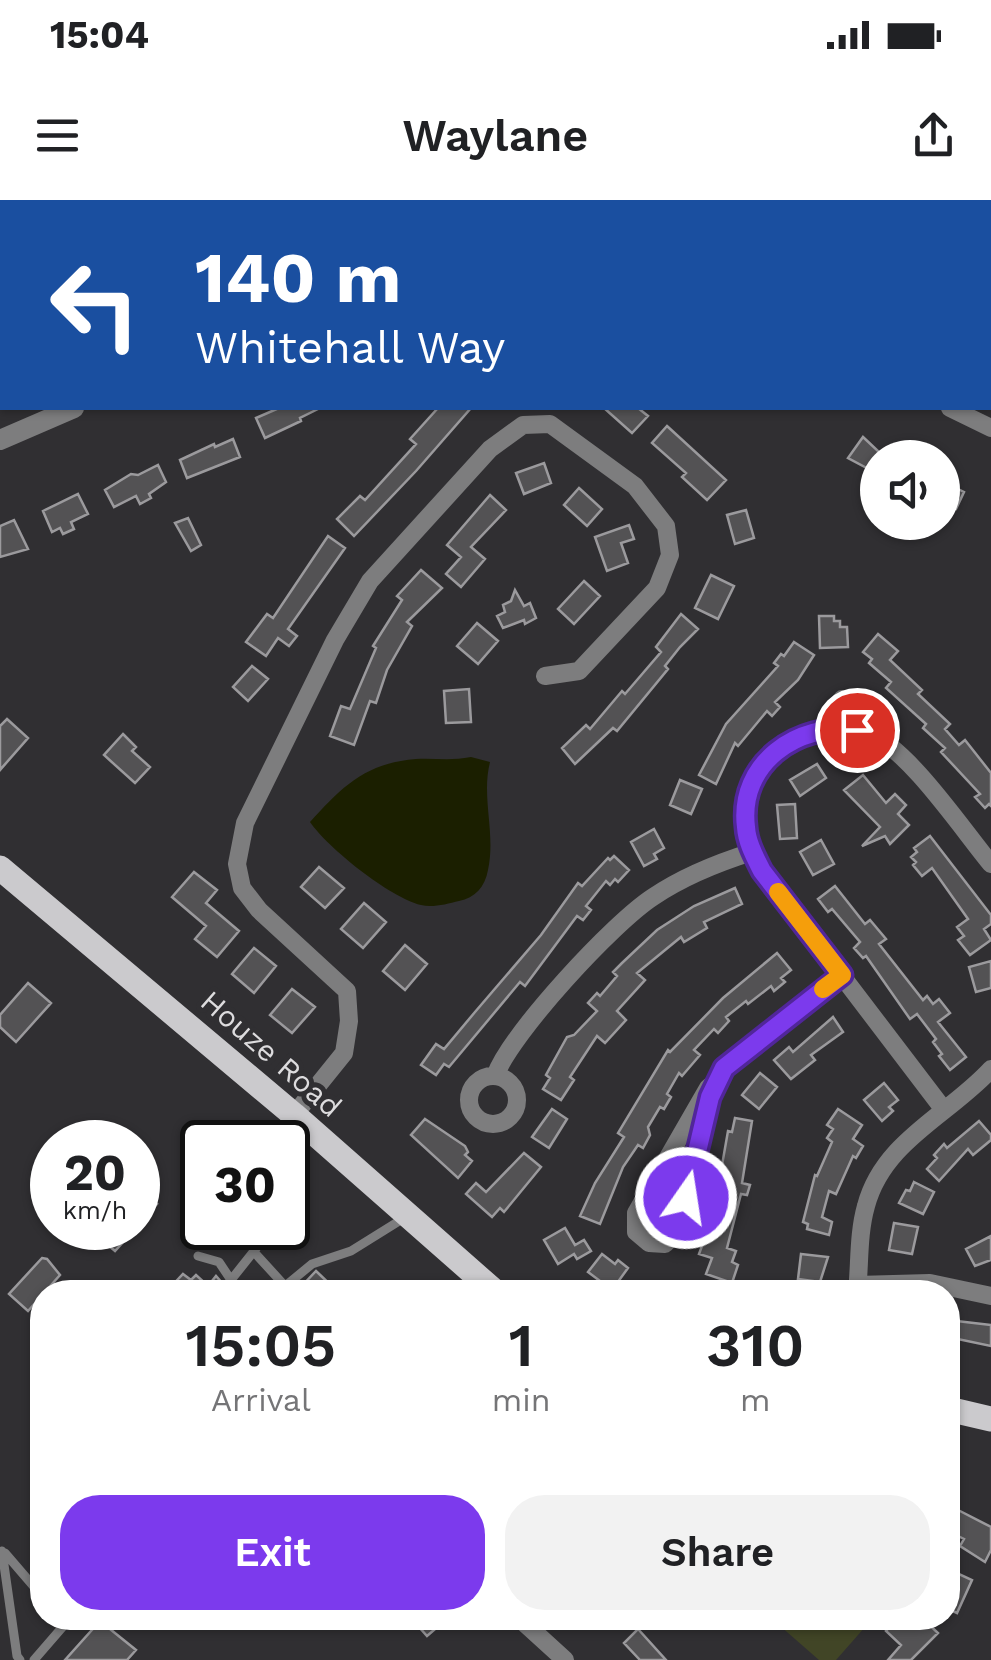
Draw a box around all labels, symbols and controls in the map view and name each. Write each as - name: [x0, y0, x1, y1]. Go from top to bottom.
- text: 15:04: [50, 13, 149, 57]
- icon: menu: [30, 108, 85, 163]
- icon: share: [906, 108, 961, 163]
- text: Waylane: [403, 109, 588, 162]
- text: 140 m: [195, 237, 401, 319]
- icon: left: [30, 240, 160, 370]
- text: Whitehall Way: [195, 321, 505, 374]
- map controls: [860, 440, 960, 540]
- button: sound: [860, 440, 960, 540]
- pin: [815, 688, 900, 773]
- icon: arrive: [830, 703, 885, 758]
- street label: Houze Road: [194, 983, 349, 1124]
- speed limit sign: 30: [180, 1120, 310, 1250]
- text: 20: [64, 1143, 126, 1202]
- position arrow: [634, 1146, 738, 1250]
- text: km/h: [63, 1196, 127, 1225]
- text: 15:05: [185, 1310, 336, 1381]
- text: 1: [509, 1310, 534, 1381]
- text: 310: [706, 1310, 804, 1381]
- text: Arrival: [211, 1381, 311, 1419]
- text: min: [492, 1381, 551, 1419]
- text: m: [740, 1381, 771, 1419]
- button: Exit: [60, 1495, 485, 1610]
- button: Share: [505, 1495, 930, 1610]

